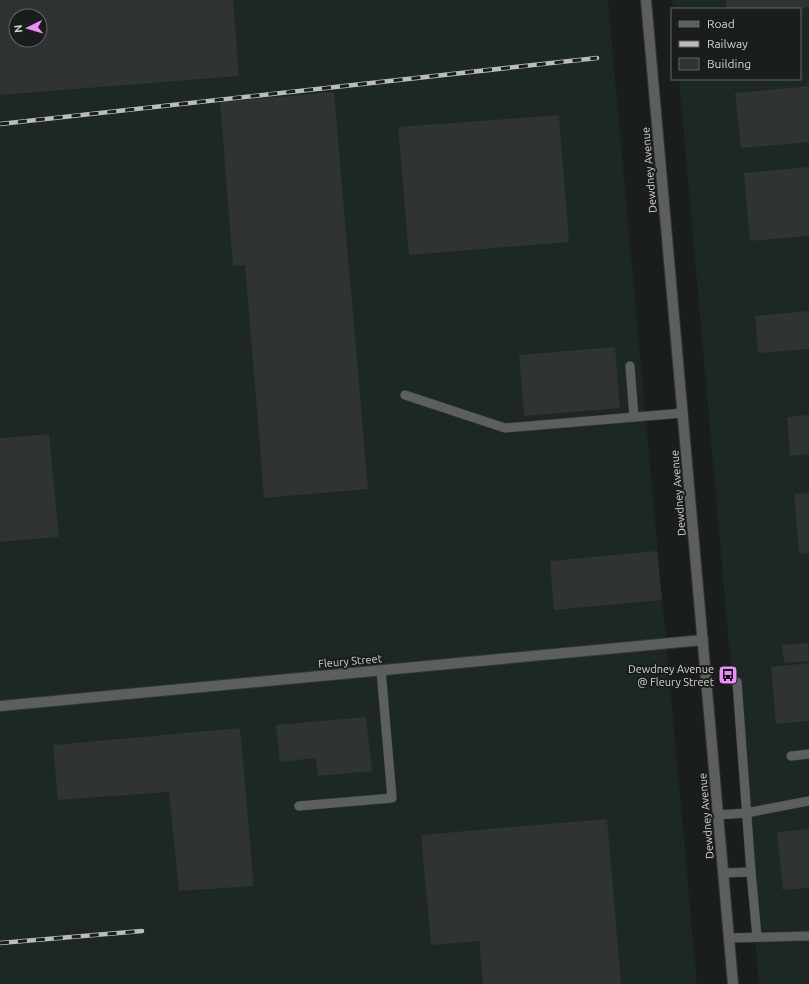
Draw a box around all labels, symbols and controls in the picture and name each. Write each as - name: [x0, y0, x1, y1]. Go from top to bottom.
- north arrow: [8, 8, 48, 48]
- legend: [671, 8, 801, 80]
- text: Road: [707, 17, 735, 30]
- text: N: [12, 24, 24, 33]
- text: Railway: [707, 37, 748, 50]
- text: Building: [707, 57, 751, 70]
- street label: Dewdney Avenue: [639, 127, 659, 213]
- street label: Dewdney Avenue: [668, 450, 688, 536]
- street label: Fleury Street: [318, 652, 383, 670]
- place label: Dewdney Avenue @ Fleury Street: [628, 663, 715, 688]
- bus stop icon: Dewdney Avenue @ Fleury Street: [717, 664, 739, 686]
- street label: Dewdney Avenue: [696, 773, 716, 859]

